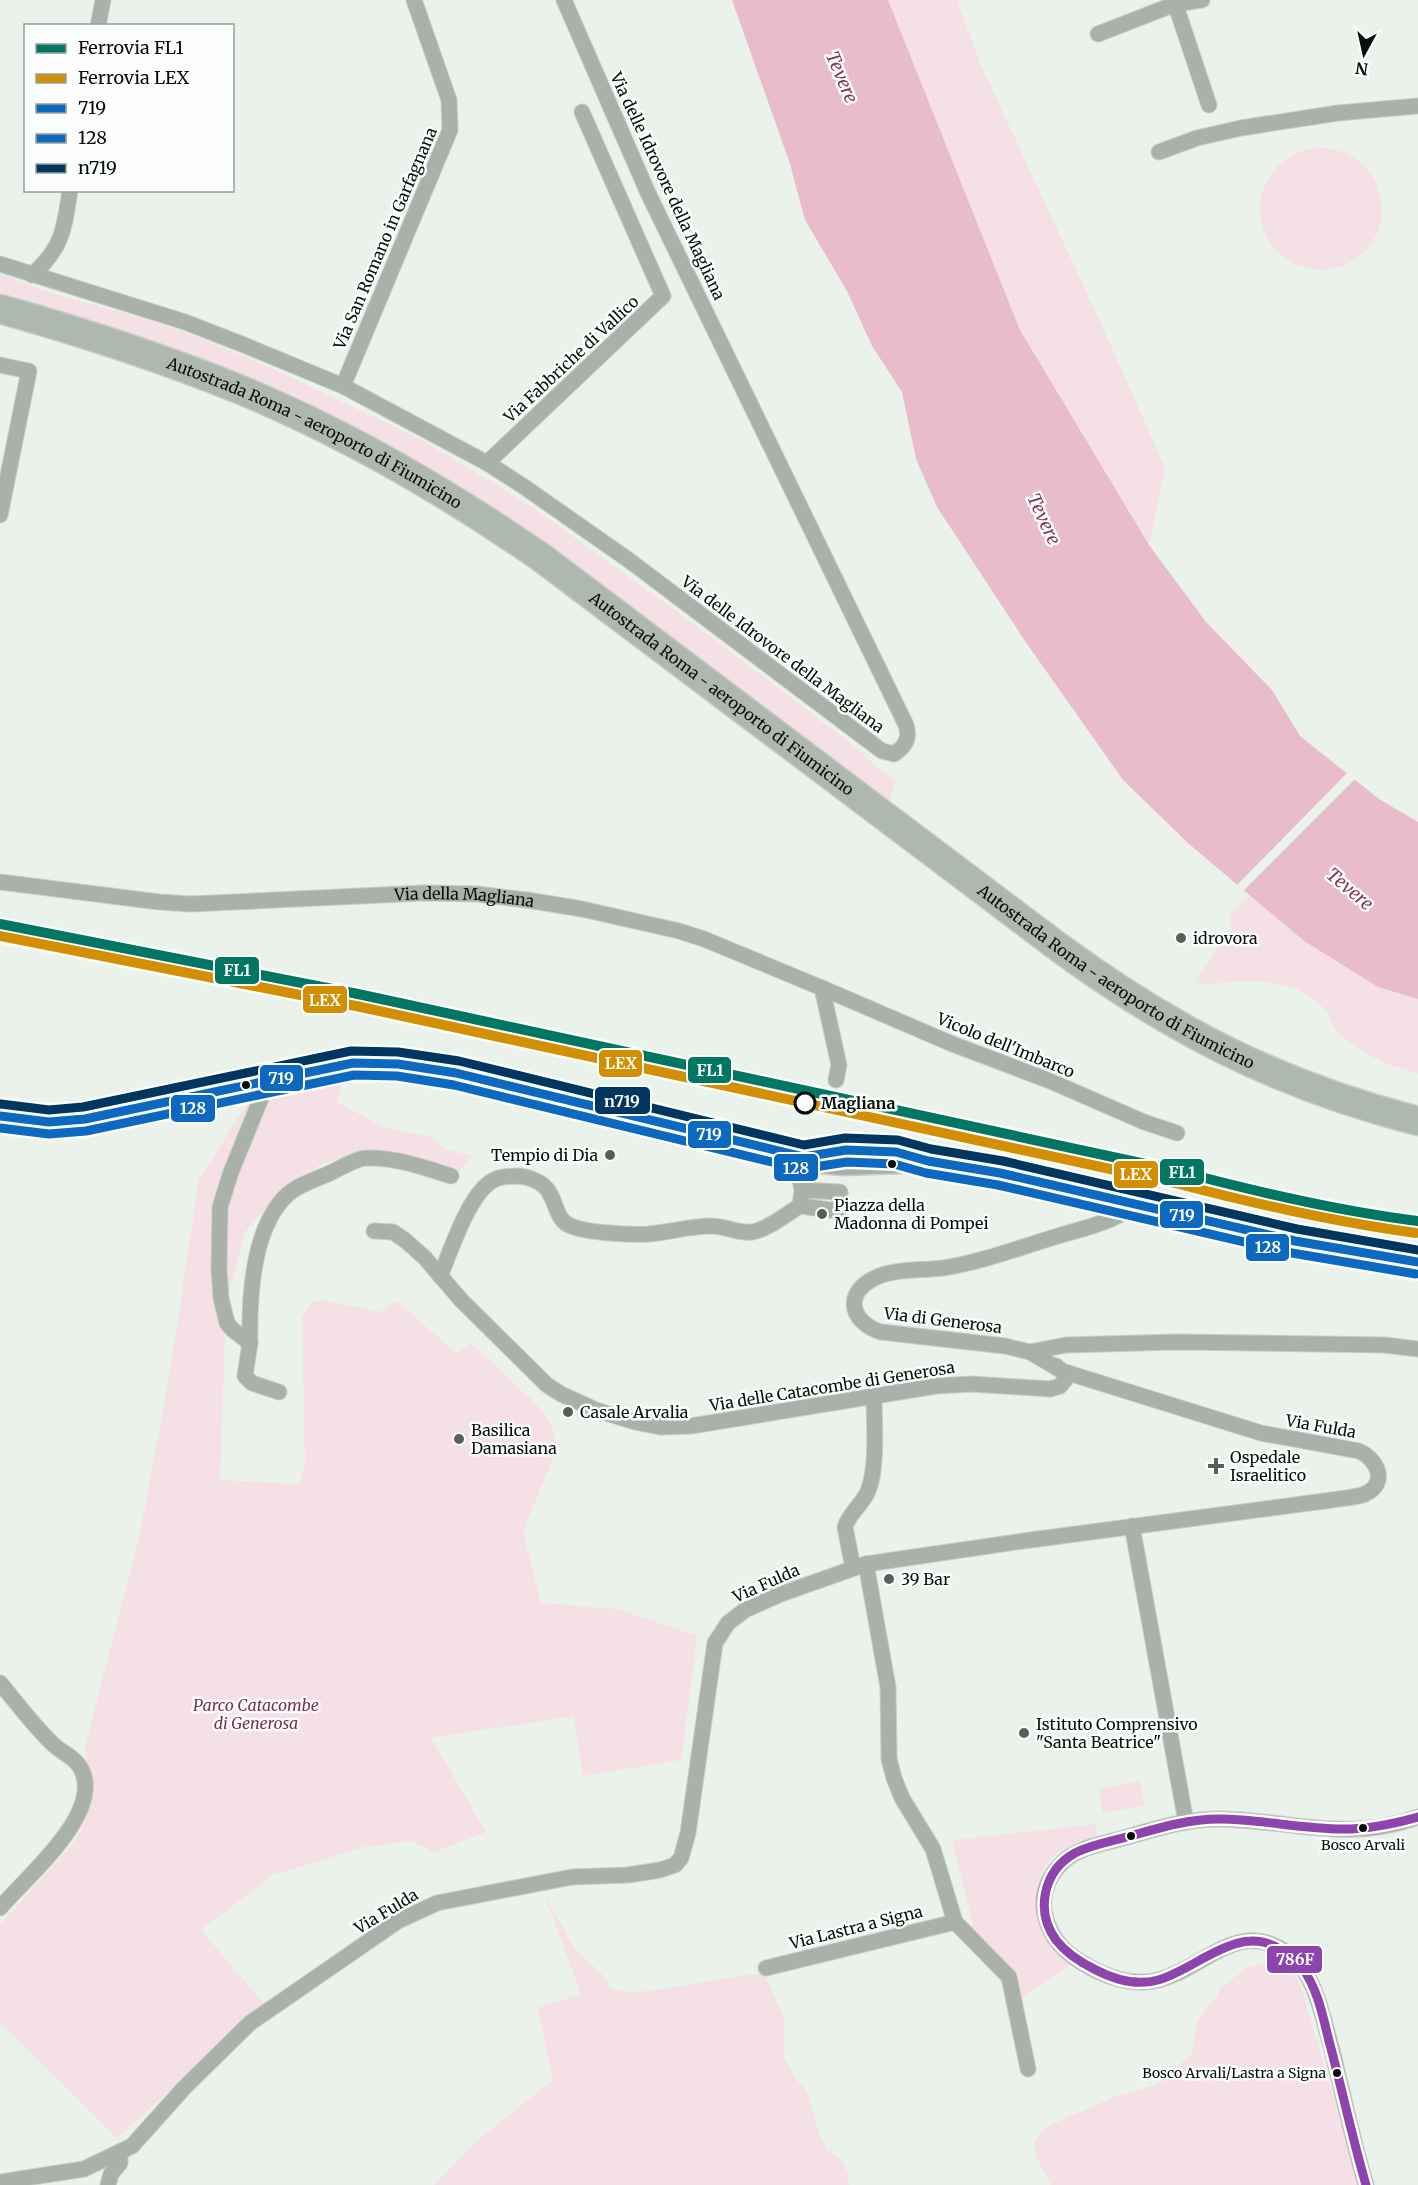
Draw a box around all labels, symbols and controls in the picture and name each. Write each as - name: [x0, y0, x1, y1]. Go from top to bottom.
- legend: [24, 24, 234, 192]
- north arrow: [1334, 24, 1394, 84]
- text: Ferrovia FL1: [78, 36, 184, 59]
- water label: Tevere: [821, 48, 863, 106]
- text: N: [1354, 58, 1370, 80]
- text: Ferrovia LEX: [78, 66, 189, 89]
- street label: Via delle Idrovore della Magliana: [606, 68, 730, 303]
- text: 719: [78, 96, 106, 119]
- street label: Via San Romano in Garfagnana: [329, 124, 441, 353]
- text: 128: [78, 126, 107, 149]
- text: n719: [78, 156, 117, 179]
- street label: Via Fabbriche di Vallico: [499, 291, 643, 427]
- street label: Autostrada Roma - aeroporto di Fiumicino: [163, 352, 466, 513]
- water label: Tevere: [1022, 490, 1066, 548]
- street label: Via delle Idrovore della Magliana: [677, 571, 889, 737]
- street label: Autostrada Roma - aeroporto di Fiumicino: [585, 587, 858, 800]
- water label: Tevere: [1322, 863, 1378, 915]
- street label: Autostrada Roma - aeroporto di Fiumicino: [973, 879, 1258, 1073]
- street label: Via della Magliana: [393, 883, 536, 911]
- place label: idrovora: [1193, 928, 1258, 948]
- marker: idrovora: [1174, 931, 1188, 945]
- line badge: FL1: [214, 956, 260, 985]
- text: FL1: [223, 960, 251, 980]
- line badge: LEX: [302, 985, 348, 1014]
- text: LEX: [309, 990, 342, 1010]
- street label: Vicolo dell'Imbarco: [933, 1008, 1078, 1082]
- line badge: LEX: [598, 1049, 643, 1078]
- text: LEX: [605, 1053, 638, 1073]
- line badge: FL1: [687, 1056, 732, 1084]
- text: FL1: [696, 1060, 724, 1080]
- line badge: 719: [259, 1064, 304, 1092]
- text: 719: [268, 1068, 294, 1088]
- unlabelled marker: [240, 1079, 252, 1091]
- line badge: n719: [594, 1086, 651, 1115]
- text: n719: [604, 1091, 640, 1111]
- marker: Magliana: [794, 1092, 816, 1114]
- place label: Magliana: [821, 1093, 895, 1113]
- line badge: 128: [170, 1094, 216, 1123]
- text: 128: [180, 1098, 206, 1118]
- line badge: 719: [687, 1120, 732, 1149]
- text: 719: [696, 1124, 722, 1144]
- place label: Tempio di Dia: [491, 1145, 598, 1165]
- marker: Tempio di Dia: [603, 1148, 617, 1162]
- line badge: 128: [773, 1153, 819, 1182]
- text: 128: [783, 1158, 809, 1178]
- unlabelled marker: [886, 1158, 898, 1170]
- line badge: FL1: [1159, 1158, 1205, 1186]
- line badge: LEX: [1113, 1160, 1159, 1189]
- text: FL1: [1168, 1162, 1196, 1182]
- text: LEX: [1120, 1164, 1153, 1184]
- place label: Piazza della Madonna di Pompei: [834, 1195, 989, 1233]
- line badge: 719: [1159, 1200, 1204, 1229]
- text: 719: [1169, 1205, 1195, 1225]
- marker: Piazza della Madonna di Pompei: [815, 1207, 829, 1221]
- line badge: 128: [1245, 1233, 1290, 1262]
- text: 128: [1255, 1237, 1281, 1257]
- street label: Via di Generosa: [882, 1303, 1004, 1337]
- street label: Via delle Catacombe di Generosa: [707, 1357, 957, 1415]
- place label: Casale Arvalia: [580, 1402, 689, 1422]
- marker: Casale Arvalia: [561, 1405, 575, 1419]
- street label: Via Fulda: [1283, 1410, 1358, 1442]
- place label: Basilica Damasiana: [471, 1420, 557, 1458]
- marker: Basilica Damasiana: [452, 1432, 466, 1446]
- place label: Ospedale Israelitico: [1230, 1447, 1306, 1485]
- marker: Ospedale Israelitico: [1207, 1457, 1225, 1475]
- street label: Via Fulda: [729, 1559, 803, 1607]
- place label: 39 Bar: [901, 1569, 950, 1589]
- marker: 39 Bar: [882, 1572, 896, 1586]
- park label: Parco Catacombe di Generosa: [193, 1695, 319, 1733]
- place label: Istituto Comprensivo "Santa Beatrice": [1036, 1714, 1198, 1752]
- marker: Istituto Comprensivo "Santa Beatrice": [1017, 1726, 1031, 1740]
- marker: Bosco Arvali: [1357, 1822, 1369, 1834]
- unlabelled marker: [1125, 1830, 1137, 1842]
- place label: Bosco Arvali: [1321, 1836, 1406, 1854]
- street label: Via Fulda: [350, 1884, 422, 1938]
- street label: Via Lastra a Signa: [786, 1901, 925, 1953]
- line badge: 786F: [1266, 1945, 1323, 1974]
- text: 786F: [1276, 1949, 1314, 1969]
- place label: Bosco Arvali/Lastra a Signa: [1142, 2064, 1326, 2082]
- marker: Bosco Arvali/Lastra a Signa: [1331, 2067, 1343, 2079]

